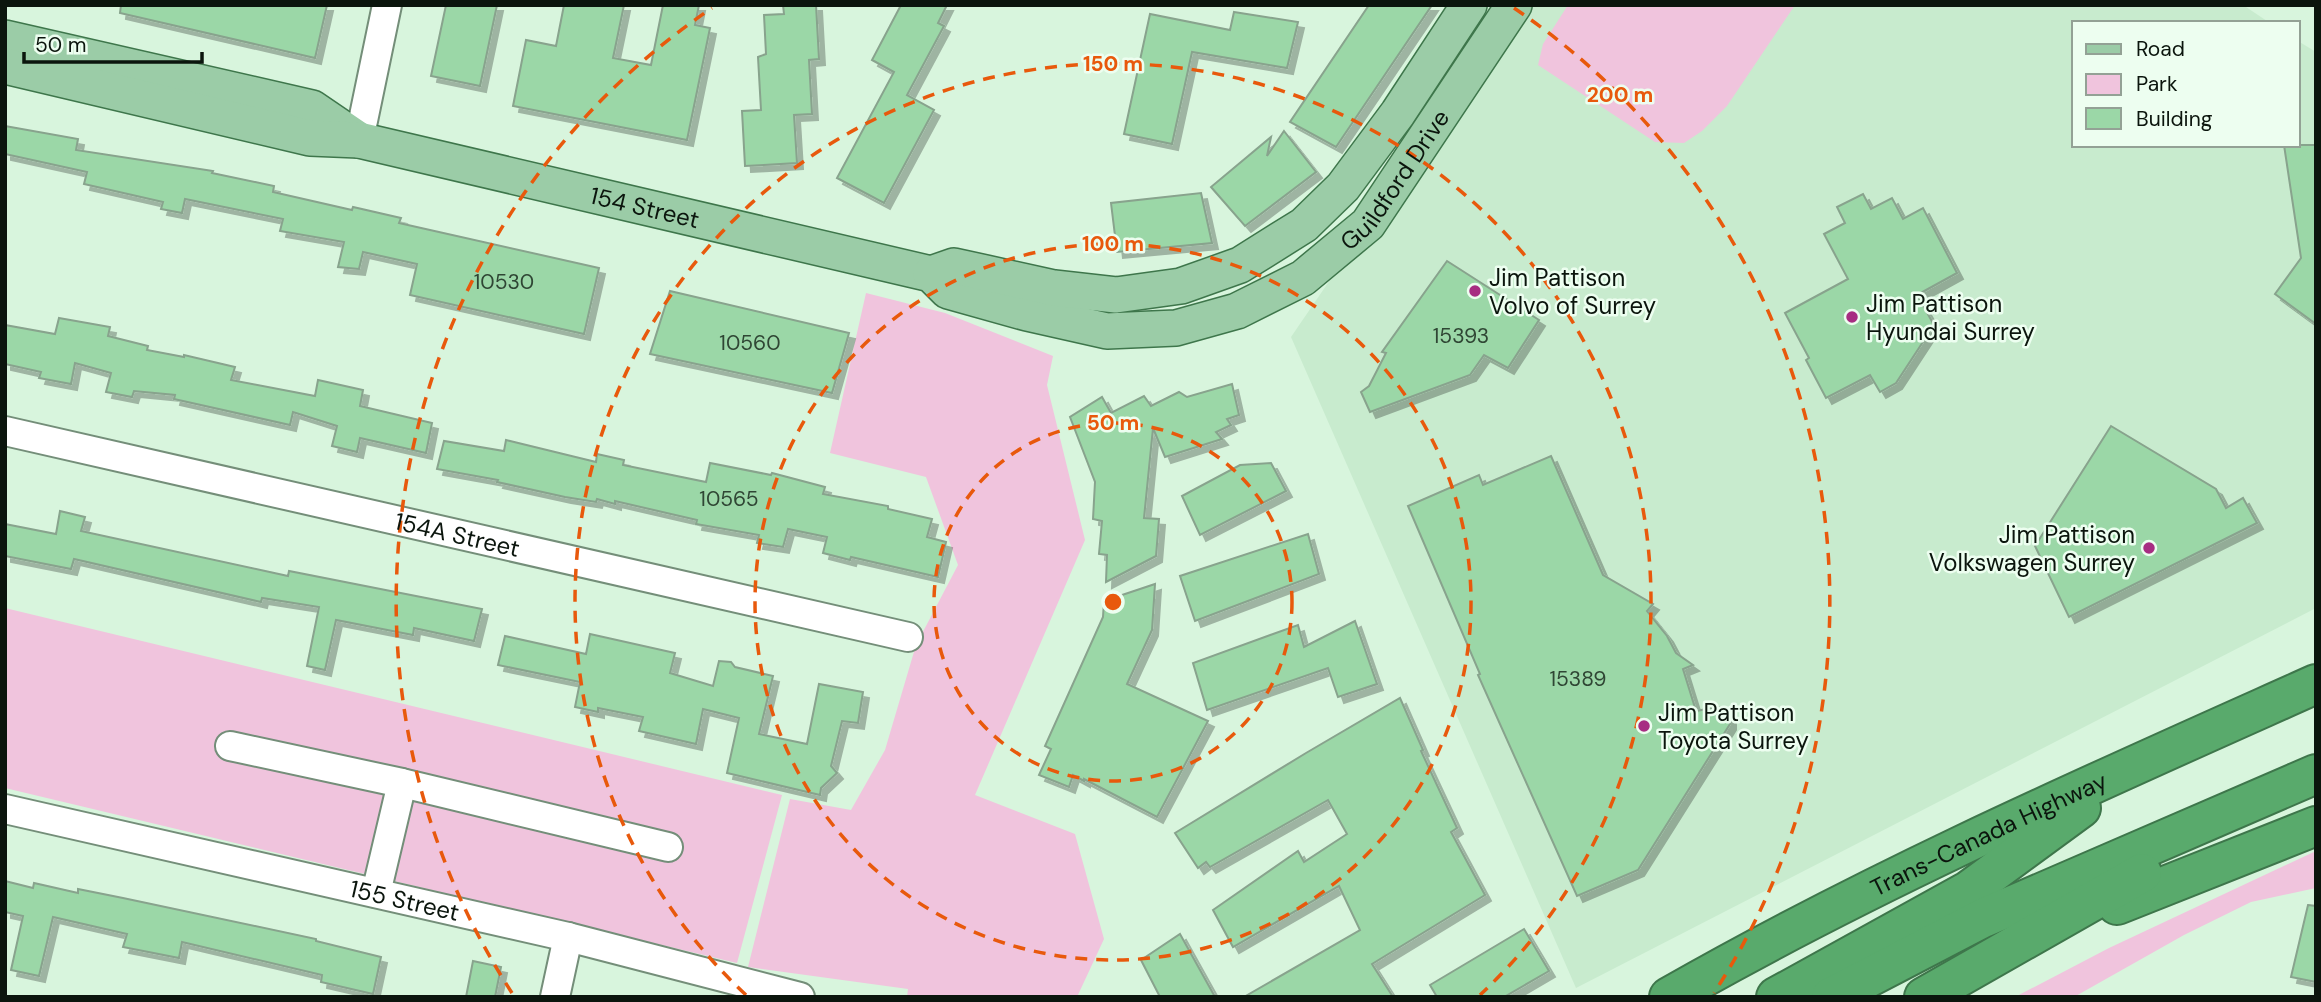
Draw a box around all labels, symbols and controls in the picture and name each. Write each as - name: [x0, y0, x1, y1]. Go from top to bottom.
- scale bar: [24, 21, 203, 65]
- legend: [2072, 21, 2300, 147]
- text: 50 m: [35, 31, 86, 59]
- text: Road: [2136, 35, 2185, 63]
- text: 150 m: [1083, 50, 1143, 78]
- text: Park: [2136, 70, 2178, 98]
- text: 200 m: [1587, 81, 1653, 109]
- street label: Guildford Drive: [1333, 103, 1456, 256]
- text: Building: [2136, 105, 2213, 133]
- street label: 154 Street: [587, 179, 703, 235]
- text: 100 m: [1082, 230, 1144, 258]
- place label: Jim Pattison Volvo of Surrey: [1489, 262, 1656, 321]
- house number: 10530: [474, 268, 534, 296]
- marker: Jim Pattison Volvo of Surrey: [1467, 283, 1483, 299]
- place label: Jim Pattison Hyundai Surrey: [1866, 288, 2035, 347]
- marker: Jim Pattison Hyundai Surrey: [1844, 309, 1860, 325]
- house number: 15393: [1433, 322, 1489, 350]
- house number: 10560: [719, 329, 781, 357]
- text: 50 m: [1087, 409, 1139, 437]
- house number: 10565: [699, 485, 759, 513]
- street label: 154A Street: [392, 505, 523, 563]
- place label: Jim Pattison Volkswagen Surrey: [1929, 519, 2135, 578]
- marker: Jim Pattison Volkswagen Surrey: [2141, 540, 2157, 556]
- centre of rings: [1101, 590, 1125, 614]
- house number: 15389: [1549, 665, 1607, 693]
- place label: Jim Pattison Toyota Surrey: [1658, 697, 1809, 756]
- marker: Jim Pattison Toyota Surrey: [1636, 718, 1652, 734]
- street label: Trans-Canada Highway: [1865, 765, 2112, 903]
- street label: 155 Street: [347, 872, 462, 927]

